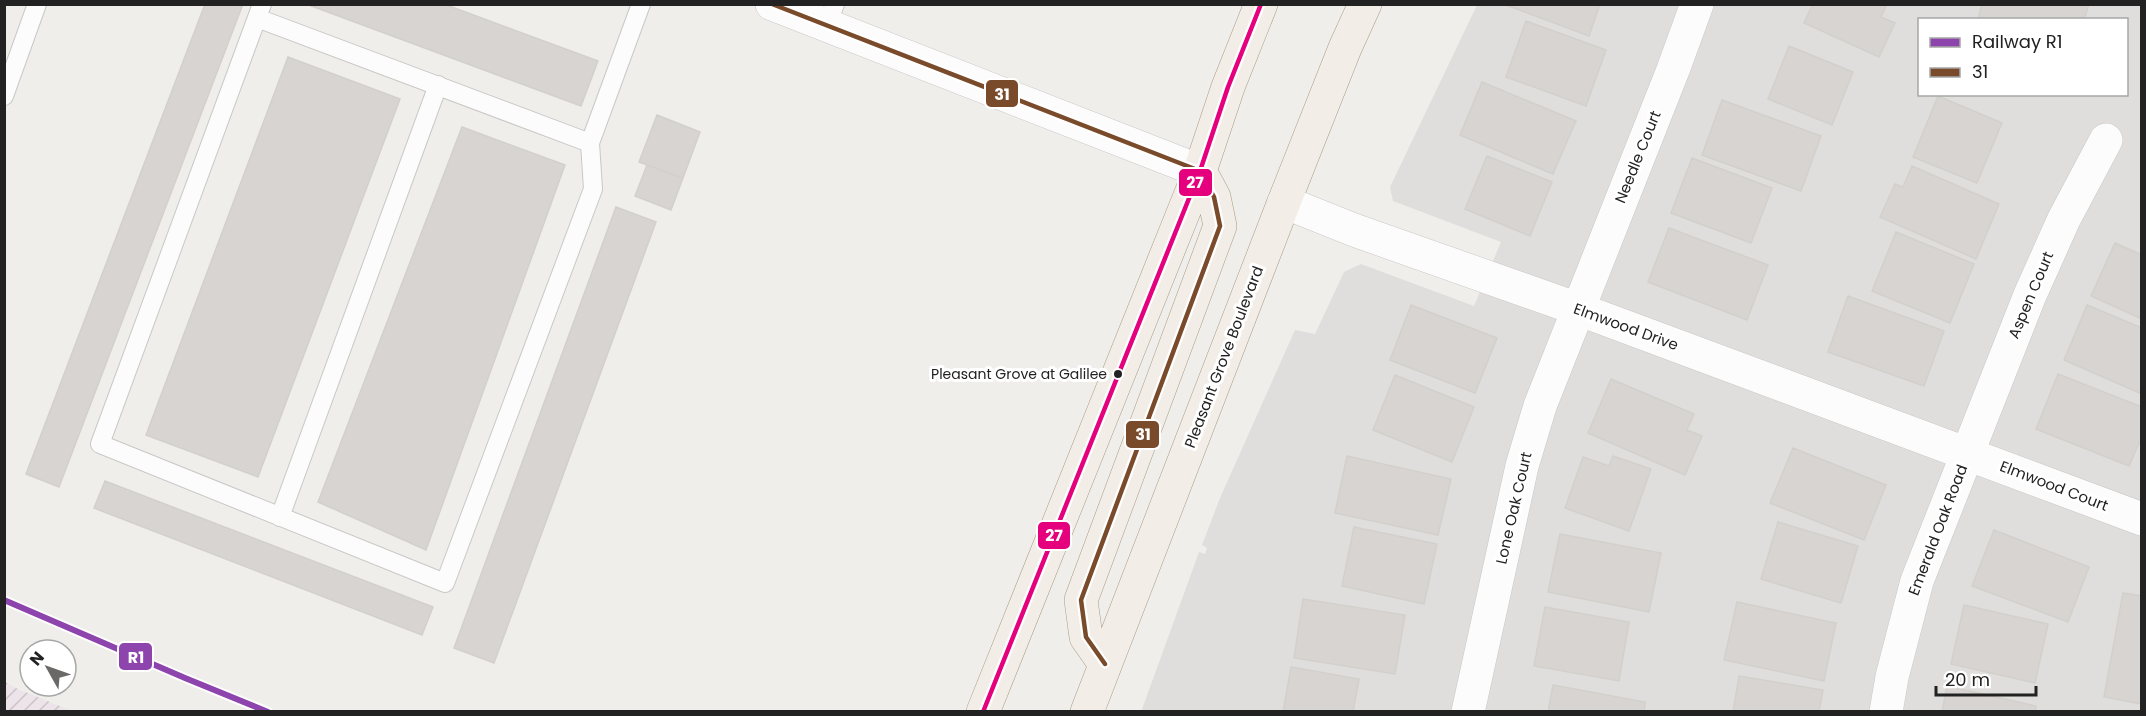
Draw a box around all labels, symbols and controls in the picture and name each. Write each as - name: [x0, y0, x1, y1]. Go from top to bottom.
- legend: [1918, 18, 2128, 96]
- text: Railway R1: [1972, 29, 2063, 54]
- text: 31: [1972, 59, 1988, 84]
- line badge: 31: [985, 79, 1019, 108]
- text: 31: [994, 83, 1010, 106]
- street label: Needle Court: [1609, 107, 1666, 206]
- line badge: 27: [1178, 168, 1213, 197]
- text: 27: [1186, 171, 1204, 194]
- street label: Aspen Court: [2003, 248, 2058, 342]
- street label: Pleasant Grove Boulevard: [1179, 263, 1268, 451]
- street label: Elmwood Drive: [1571, 298, 1681, 355]
- place label: Pleasant Grove at Galilee: [931, 364, 1107, 384]
- marker: Pleasant Grove at Galilee: [1112, 368, 1124, 380]
- line badge: 31: [1125, 420, 1160, 449]
- text: 31: [1135, 423, 1151, 446]
- street label: Lone Oak Court: [1490, 450, 1537, 566]
- street label: Elmwood Court: [1997, 455, 2111, 516]
- street label: Emerald Oak Road: [1903, 461, 1972, 598]
- line badge: 27: [1037, 521, 1071, 550]
- text: 27: [1045, 524, 1063, 547]
- north arrow: [18, 638, 78, 698]
- line badge: R1: [118, 642, 153, 671]
- text: R1: [128, 646, 144, 669]
- text: N: [24, 647, 50, 671]
- scale bar: [1936, 659, 2036, 697]
- text: 20 m: [1945, 667, 1990, 692]

